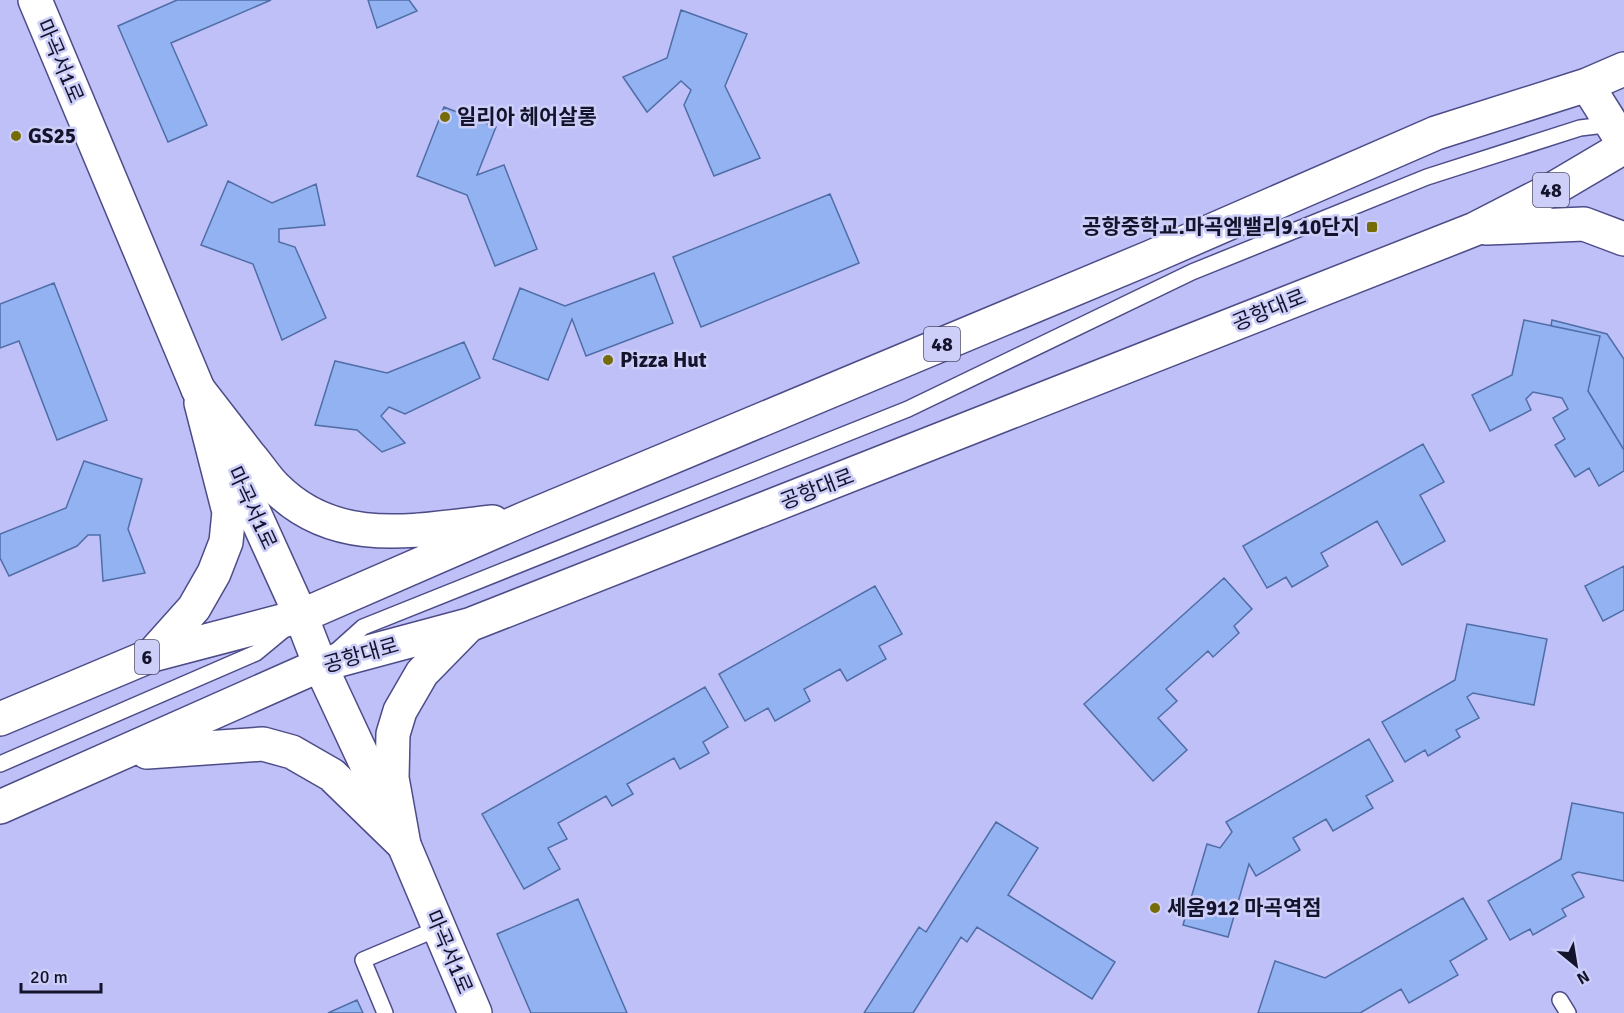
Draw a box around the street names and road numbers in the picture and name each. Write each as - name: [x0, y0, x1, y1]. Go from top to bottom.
- street label: 마곡서1로: [31, 15, 89, 107]
- road number: 48: [1533, 173, 1569, 207]
- street label: 공항대로: [1228, 283, 1310, 337]
- road number: 48: [924, 327, 960, 361]
- street label: 마곡서1로: [221, 462, 283, 554]
- street label: 공항대로: [776, 463, 858, 515]
- street label: 공항대로: [320, 632, 402, 678]
- road number: 6: [135, 640, 159, 674]
- street label: 마곡서1로: [420, 906, 478, 998]

